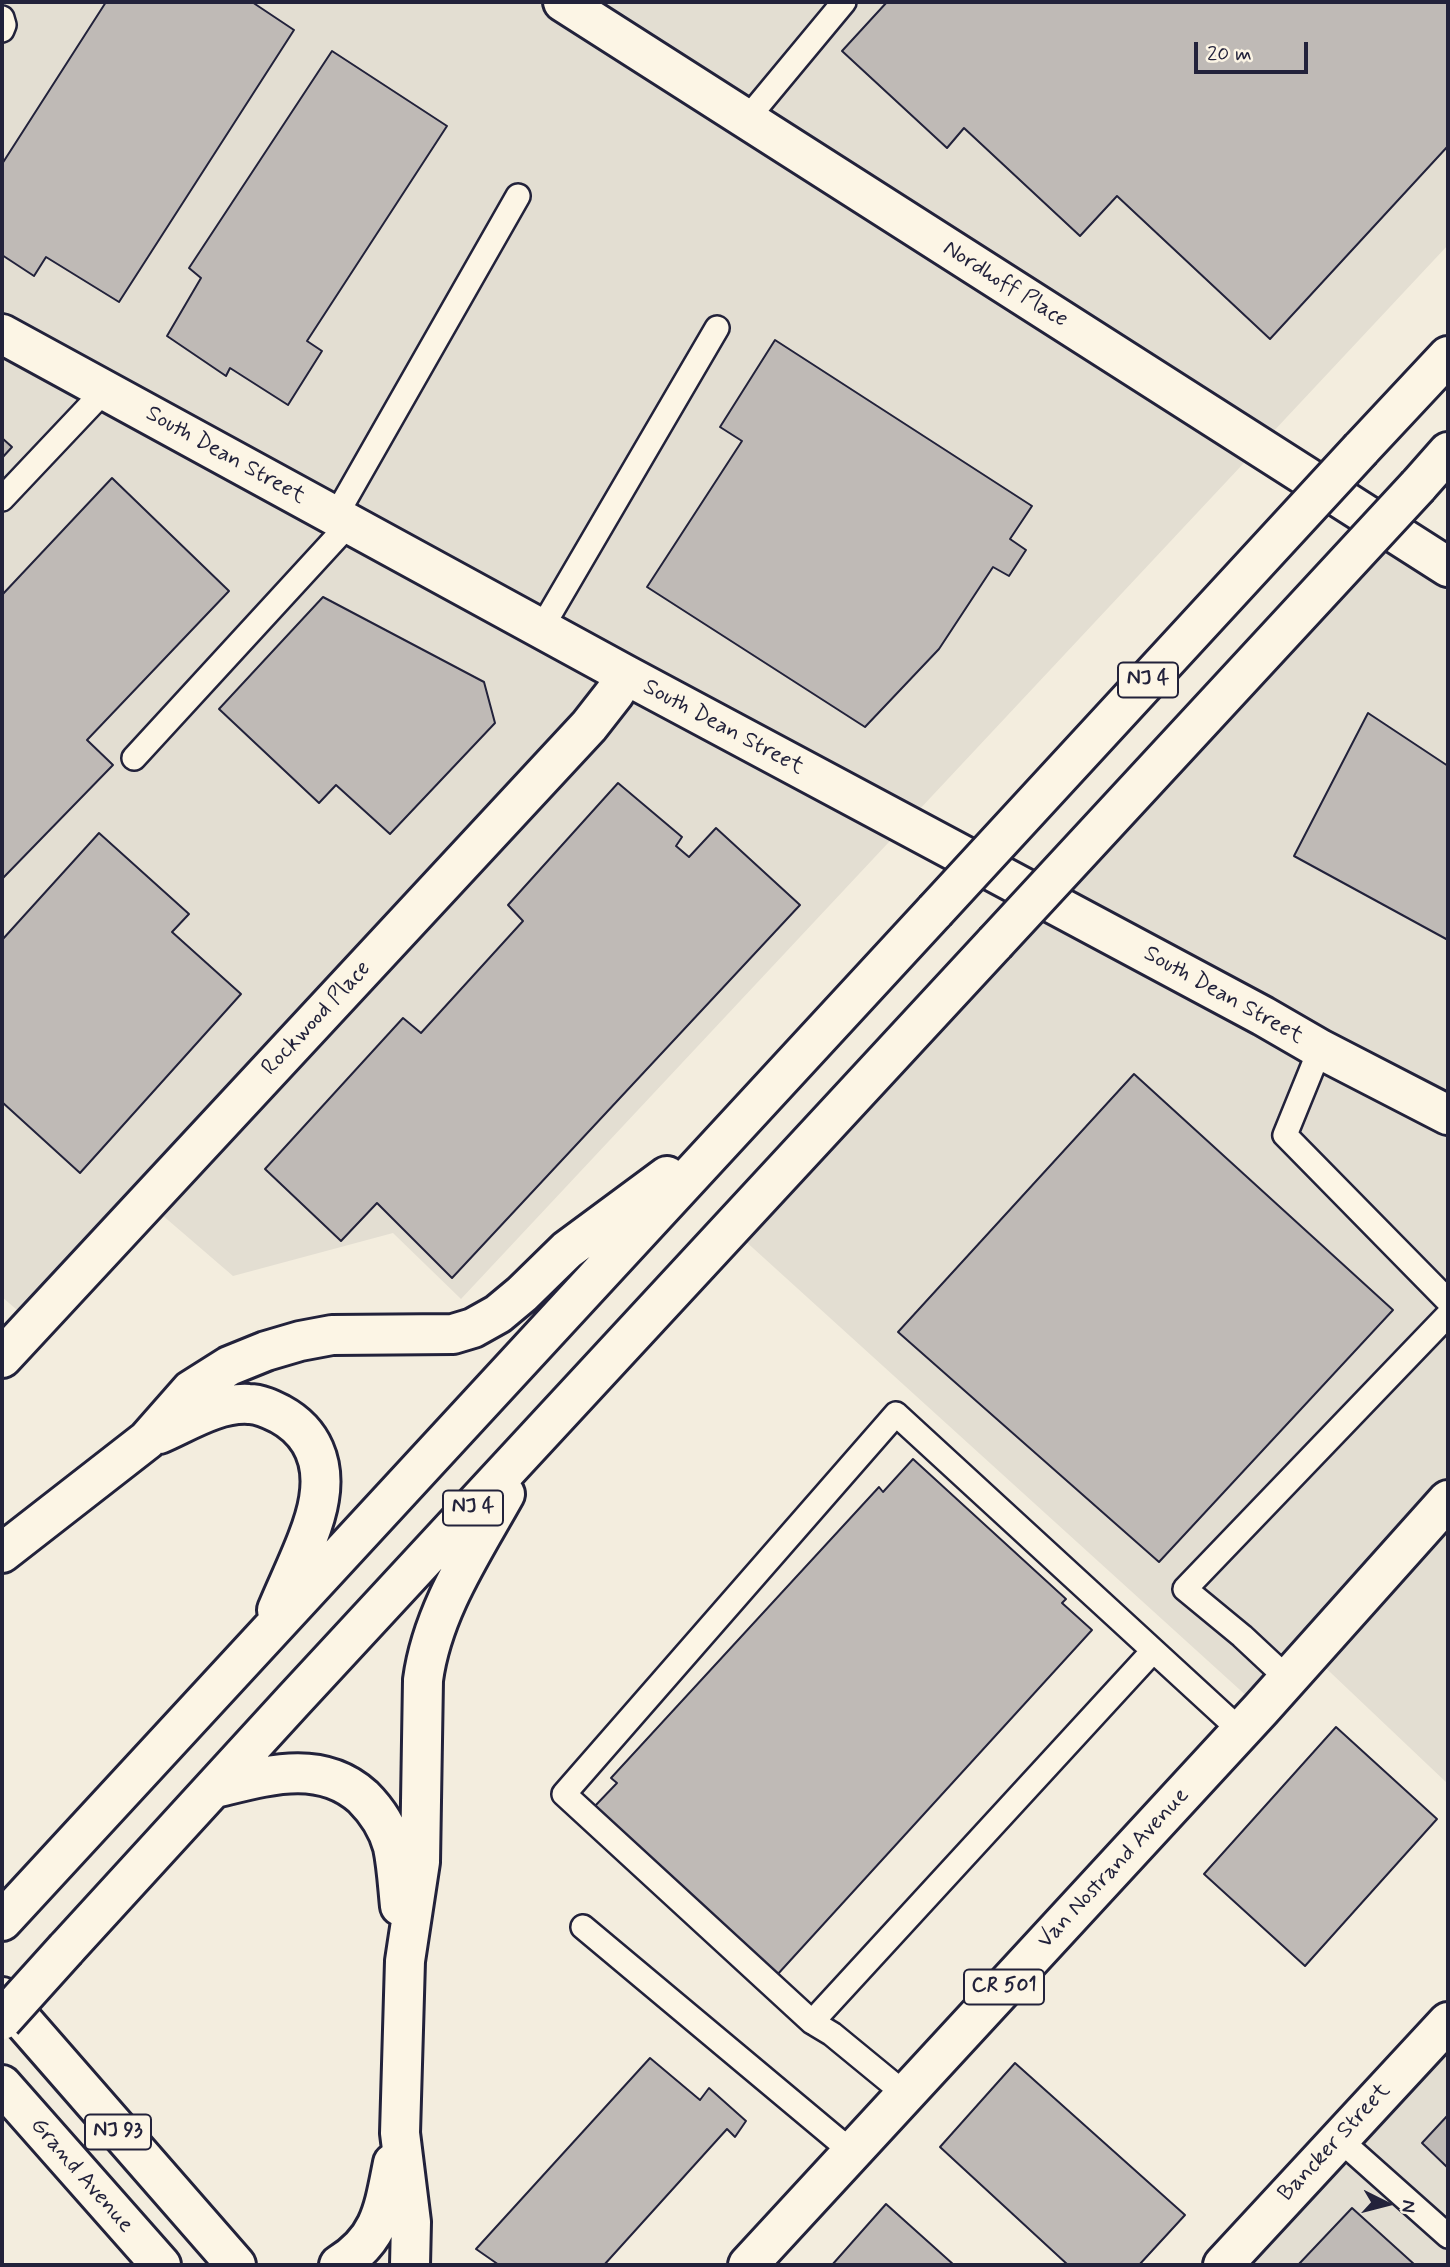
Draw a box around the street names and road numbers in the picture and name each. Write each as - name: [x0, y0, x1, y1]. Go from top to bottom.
- street label: Nordhoff Place: [937, 236, 1073, 334]
- street label: South Dean Street: [140, 401, 310, 511]
- road number: NJ 4: [1118, 662, 1178, 698]
- street label: South Dean Street: [638, 674, 808, 782]
- street label: South Dean Street: [1138, 941, 1308, 1051]
- street label: Rockwood Place: [257, 956, 377, 1082]
- road number: NJ 4: [443, 1490, 503, 1526]
- street label: Van Nostrand Avenue: [1032, 1783, 1196, 1955]
- road number: CR 501: [964, 1969, 1044, 2004]
- street label: Bancker Street: [1273, 2078, 1397, 2208]
- street label: Grand Avenue: [24, 2113, 138, 2239]
- road number: NJ 93: [85, 2114, 151, 2150]

